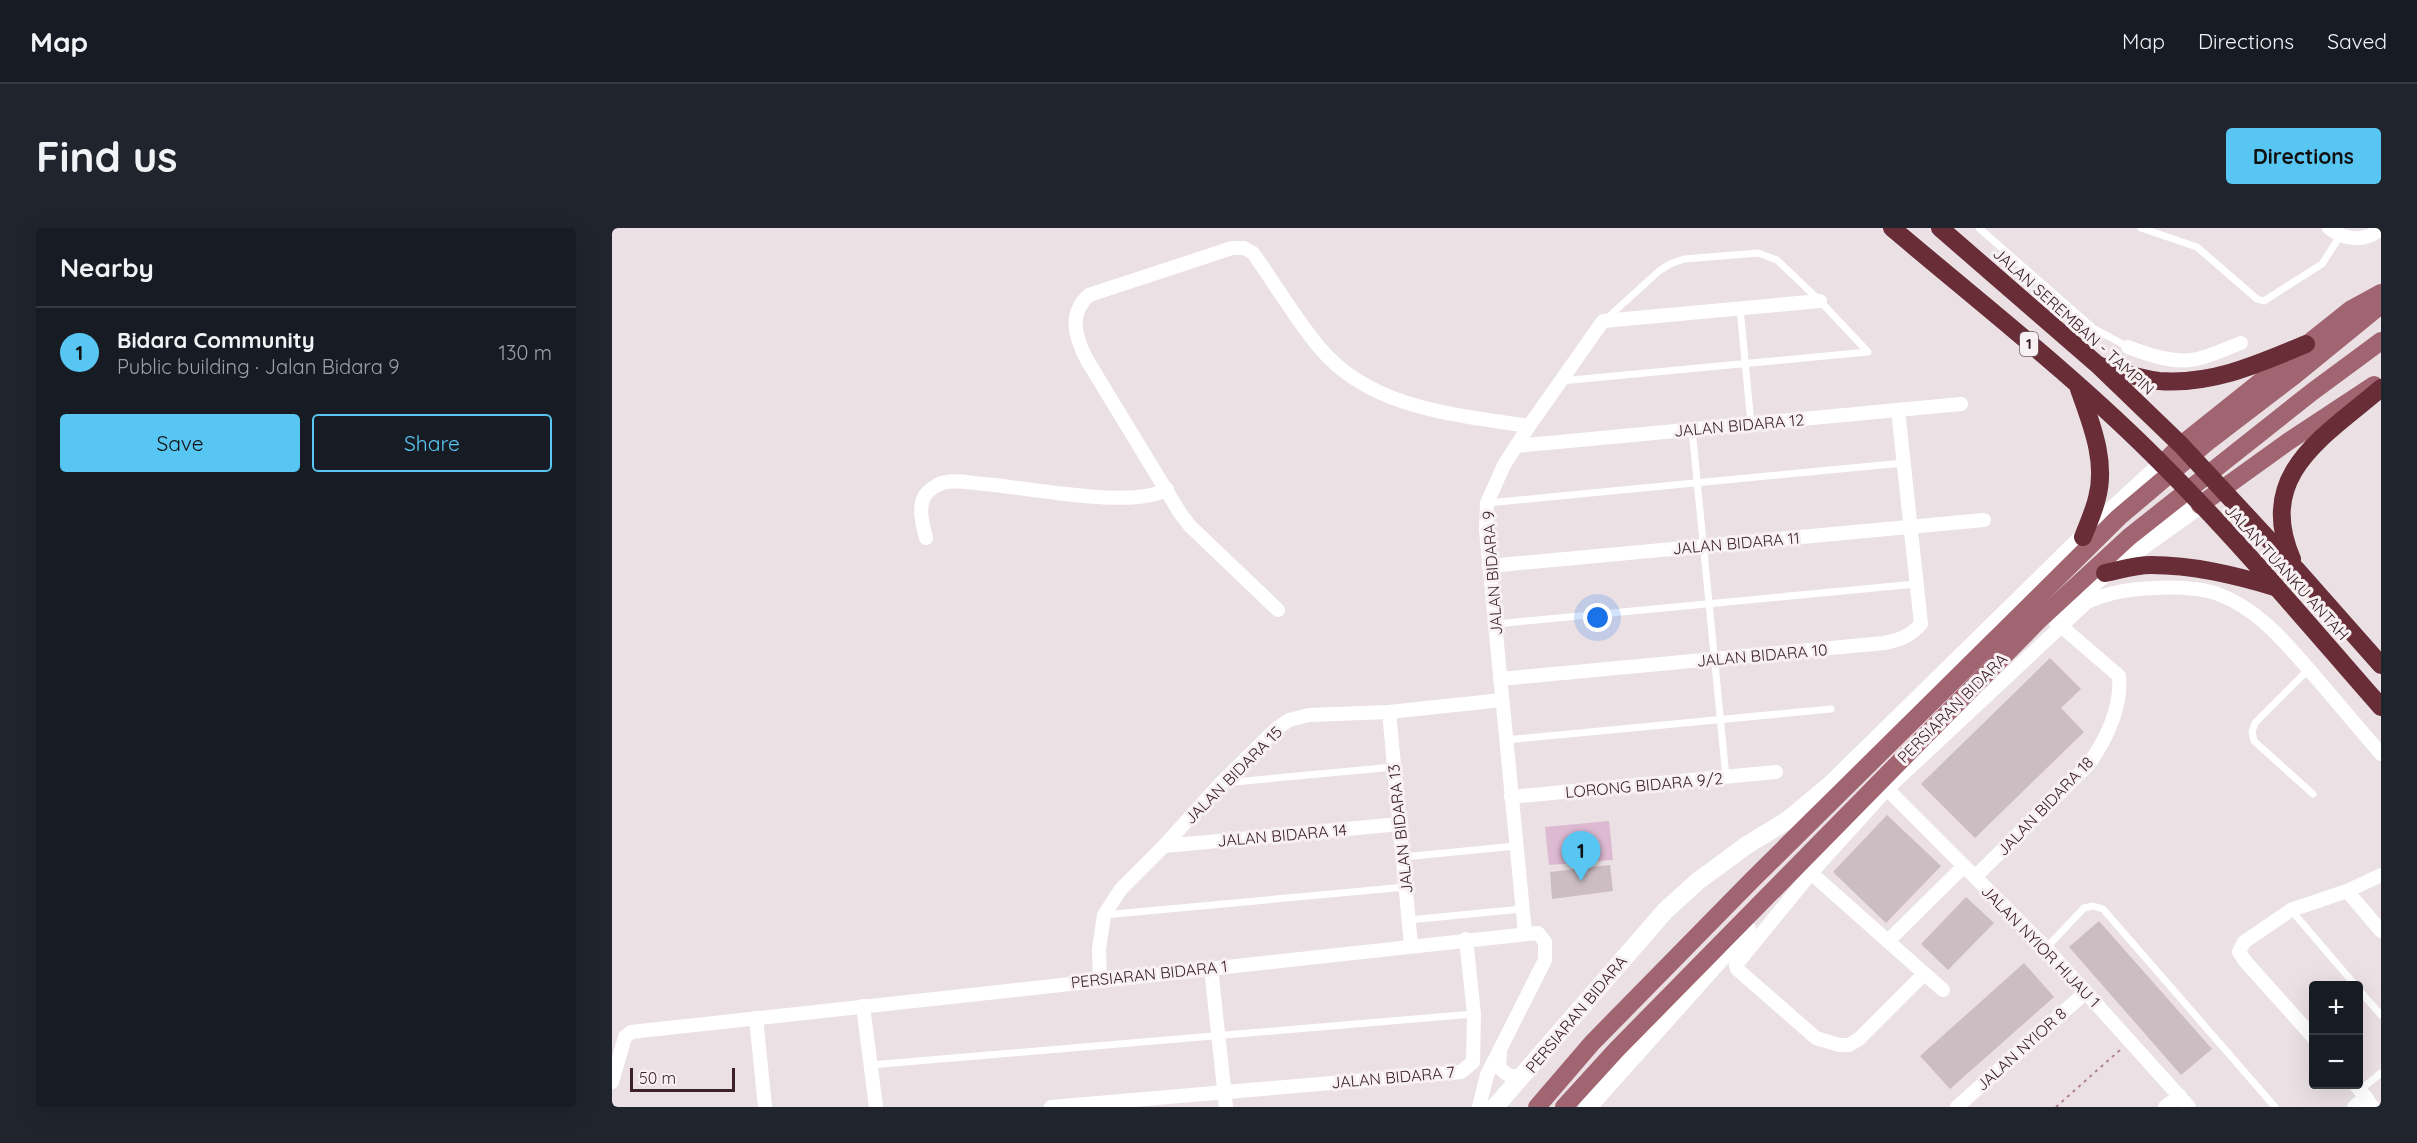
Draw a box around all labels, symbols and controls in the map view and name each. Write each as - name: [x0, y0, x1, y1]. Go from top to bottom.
- text: Map: [30, 24, 88, 59]
- text: Map: [2122, 28, 2165, 54]
- text: Directions: [2198, 28, 2294, 54]
- text: Saved: [2327, 28, 2387, 54]
- button: Directions: [2226, 128, 2381, 184]
- text: Find us: [36, 130, 178, 183]
- street label: JALAN SEREMBAN - TAMPIN: [1989, 243, 2159, 399]
- text: Nearby: [60, 251, 154, 284]
- text: Bidara Community: [117, 326, 315, 354]
- road number: 1: [2020, 332, 2038, 356]
- text: 1: [76, 340, 83, 365]
- text: 130 m: [499, 340, 552, 365]
- text: Public building · Jalan Bidara 9: [117, 354, 400, 379]
- street label: JALAN BIDARA 12: [1673, 409, 1805, 441]
- button: Save: [60, 414, 300, 472]
- button: Share: [312, 414, 552, 472]
- street label: JALAN TUANKU ANTAH: [2221, 500, 2353, 644]
- street label: JALAN BIDARA 9: [1478, 510, 1506, 636]
- street label: JALAN BIDARA 11: [1672, 527, 1800, 559]
- your location: [1583, 603, 1612, 632]
- street label: JALAN BIDARA 10: [1696, 639, 1828, 671]
- street label: PERSIARAN BIDARA: [1893, 649, 2011, 767]
- street label: JALAN BIDARA 15: [1180, 722, 1286, 828]
- street label: JALAN BIDARA 18: [1993, 752, 2097, 860]
- street label: JALAN BIDARA 13: [1383, 763, 1417, 895]
- street label: LORONG BIDARA 9/2: [1564, 768, 1724, 802]
- street label: JALAN BIDARA 14: [1216, 819, 1348, 851]
- pin: 1: [1562, 832, 1600, 881]
- street label: JALAN NYIOR HIJAU 1: [1977, 881, 2105, 1011]
- street label: PERSIARAN BIDARA: [1521, 951, 1631, 1077]
- street label: PERSIARAN BIDARA 1: [1070, 956, 1228, 992]
- map controls: [2309, 981, 2363, 1089]
- button: +: [2309, 981, 2363, 1035]
- street label: JALAN NYIOR 8: [1972, 1003, 2070, 1095]
- button: −: [2309, 1035, 2363, 1089]
- street label: JALAN BIDARA 7: [1330, 1062, 1456, 1092]
- scale bar: [630, 1065, 735, 1092]
- text: 50 m: [639, 1068, 676, 1088]

